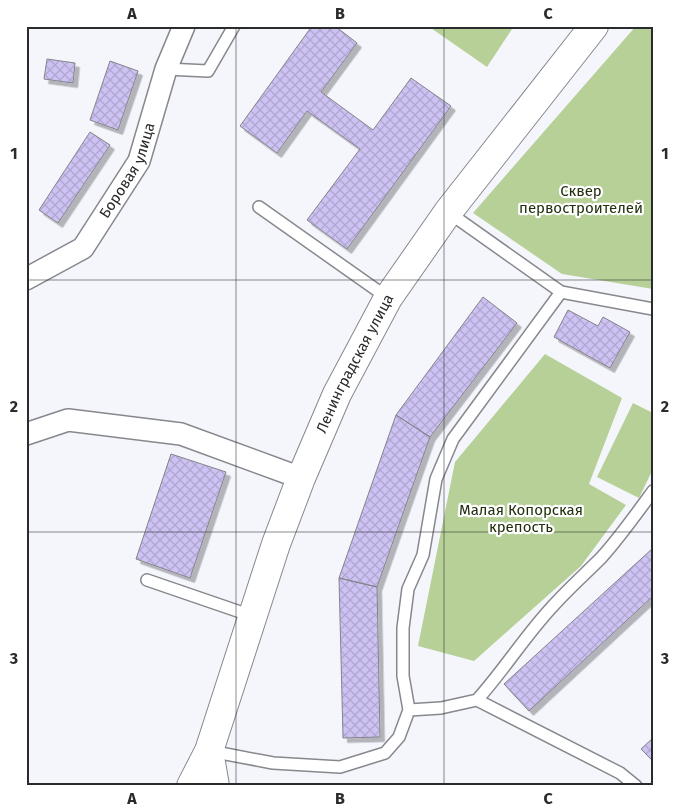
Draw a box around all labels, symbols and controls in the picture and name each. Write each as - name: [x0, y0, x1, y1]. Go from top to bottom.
- text: A: [126, 4, 137, 23]
- text: B: [335, 4, 345, 23]
- text: C: [543, 4, 553, 23]
- street label: Боровая улица: [96, 121, 159, 222]
- text: 1: [10, 144, 18, 163]
- text: 1: [661, 144, 669, 163]
- park label: Сквер первостроителей: [519, 182, 643, 217]
- street label: Ленинградская улица: [312, 291, 397, 436]
- text: 2: [10, 397, 18, 416]
- text: 2: [661, 397, 669, 416]
- park label: Малая Копорская крепость: [459, 501, 583, 536]
- text: 3: [9, 649, 18, 668]
- text: 3: [660, 649, 669, 668]
- text: A: [126, 789, 137, 808]
- text: B: [335, 789, 345, 808]
- text: C: [543, 789, 553, 808]

